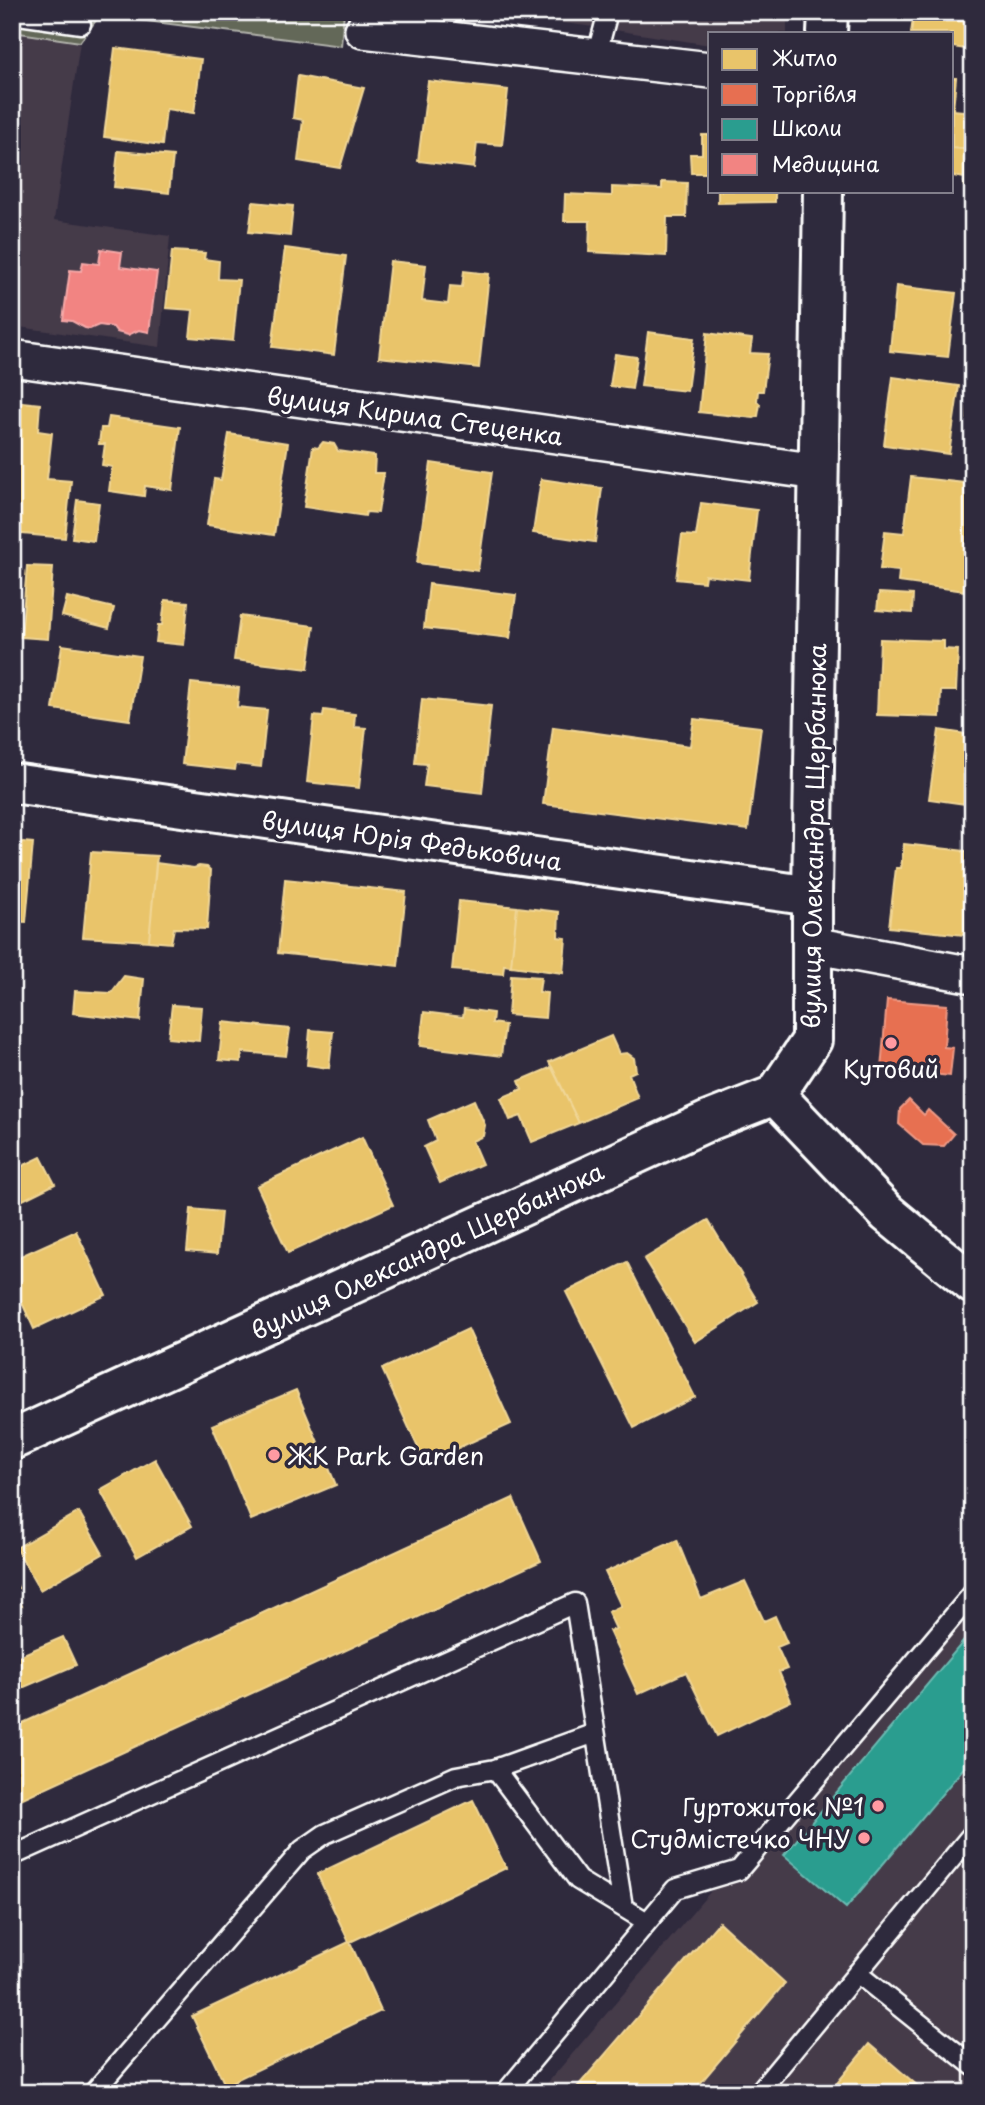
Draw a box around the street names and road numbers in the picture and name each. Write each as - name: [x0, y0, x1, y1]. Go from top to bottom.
- street label: вулиця Кирила Стеценка: [265, 376, 565, 454]
- street label: вулиця Олександра Щербанюка: [792, 643, 834, 1029]
- street label: вулиця Юрія Федьковича: [260, 801, 564, 879]
- street label: вулиця Олександра Щербанюка: [245, 1152, 609, 1348]

